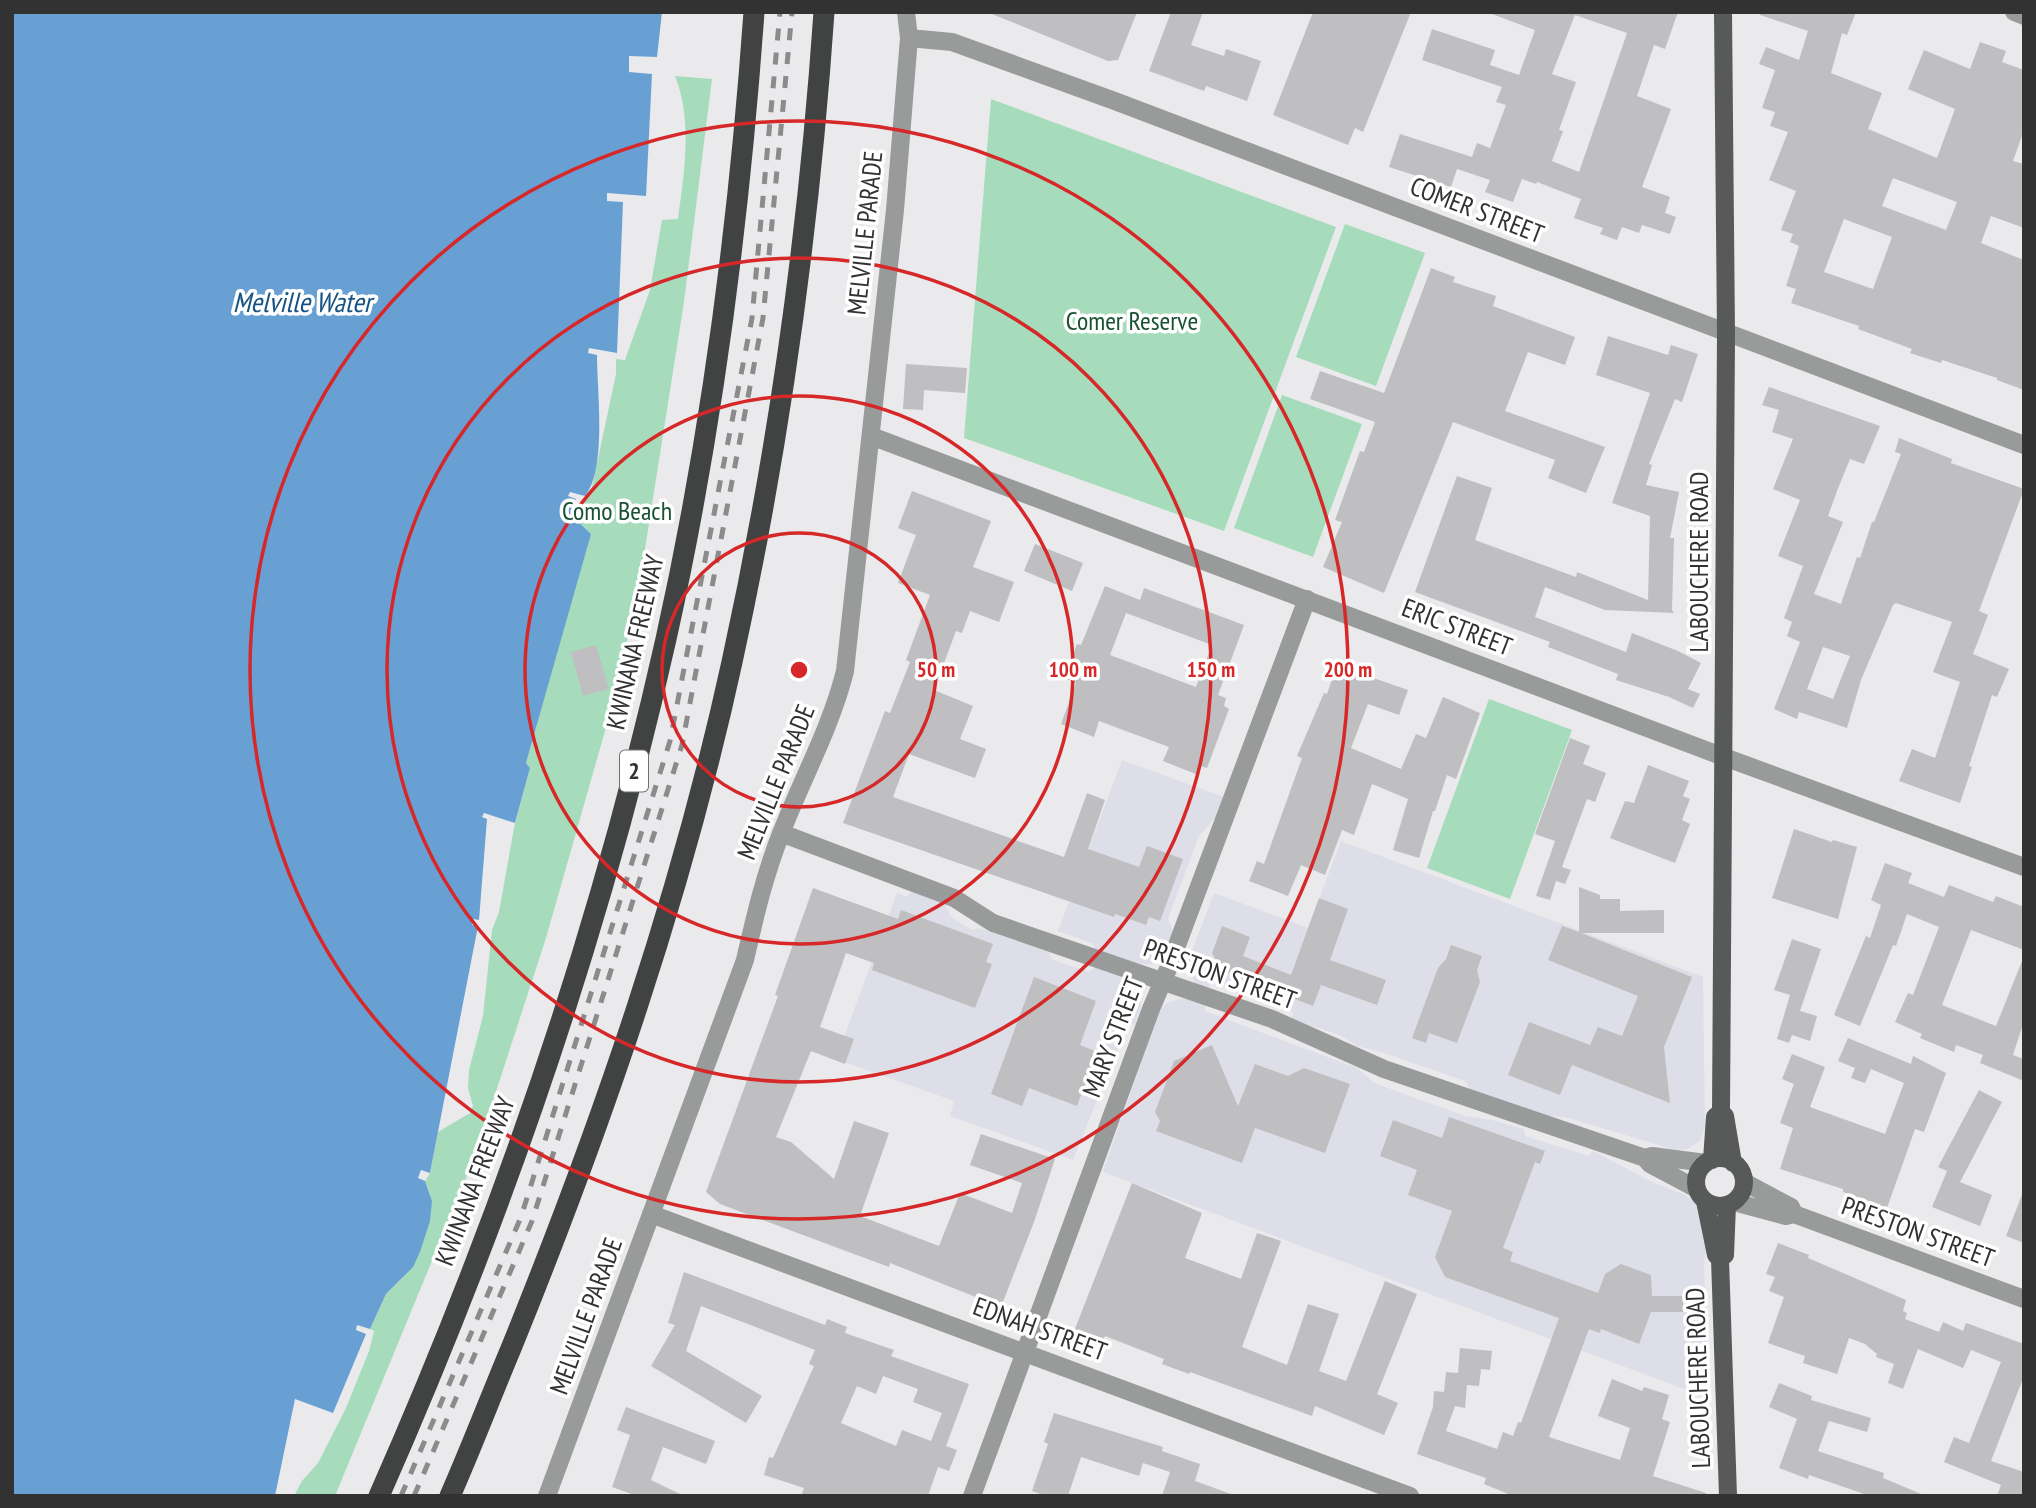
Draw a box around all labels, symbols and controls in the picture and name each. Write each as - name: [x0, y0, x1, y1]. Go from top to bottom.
- street label: MELVILLE PARADE: [840, 150, 889, 316]
- street label: COMER STREET: [1406, 169, 1549, 250]
- water label: Melville Water: [233, 283, 376, 320]
- park label: Comer Reserve: [1066, 304, 1198, 337]
- street label: LABOUCHERE ROAD: [1682, 472, 1715, 652]
- park label: Como Beach: [562, 494, 672, 527]
- street label: KWINANA FREEWAY: [598, 551, 671, 732]
- street label: ERIC STREET: [1397, 590, 1517, 663]
- text: 50 m: [917, 656, 955, 683]
- text: 100 m: [1049, 656, 1097, 683]
- text: 150 m: [1187, 656, 1235, 683]
- text: 200 m: [1324, 656, 1372, 683]
- centre of rings: [787, 658, 811, 682]
- street label: MELVILLE PARADE: [729, 699, 822, 864]
- road number: 2: [620, 750, 648, 792]
- street label: PRESTON STREET: [1139, 931, 1301, 1017]
- street label: MARY STREET: [1075, 972, 1151, 1102]
- street label: KWINANA FREEWAY: [427, 1092, 522, 1270]
- street label: PRESTON STREET: [1837, 1189, 1999, 1275]
- street label: MELVILLE PARADE: [542, 1233, 629, 1399]
- street label: LABOUCHERE ROAD: [1678, 1287, 1717, 1469]
- street label: EDNAH STREET: [969, 1289, 1112, 1368]

